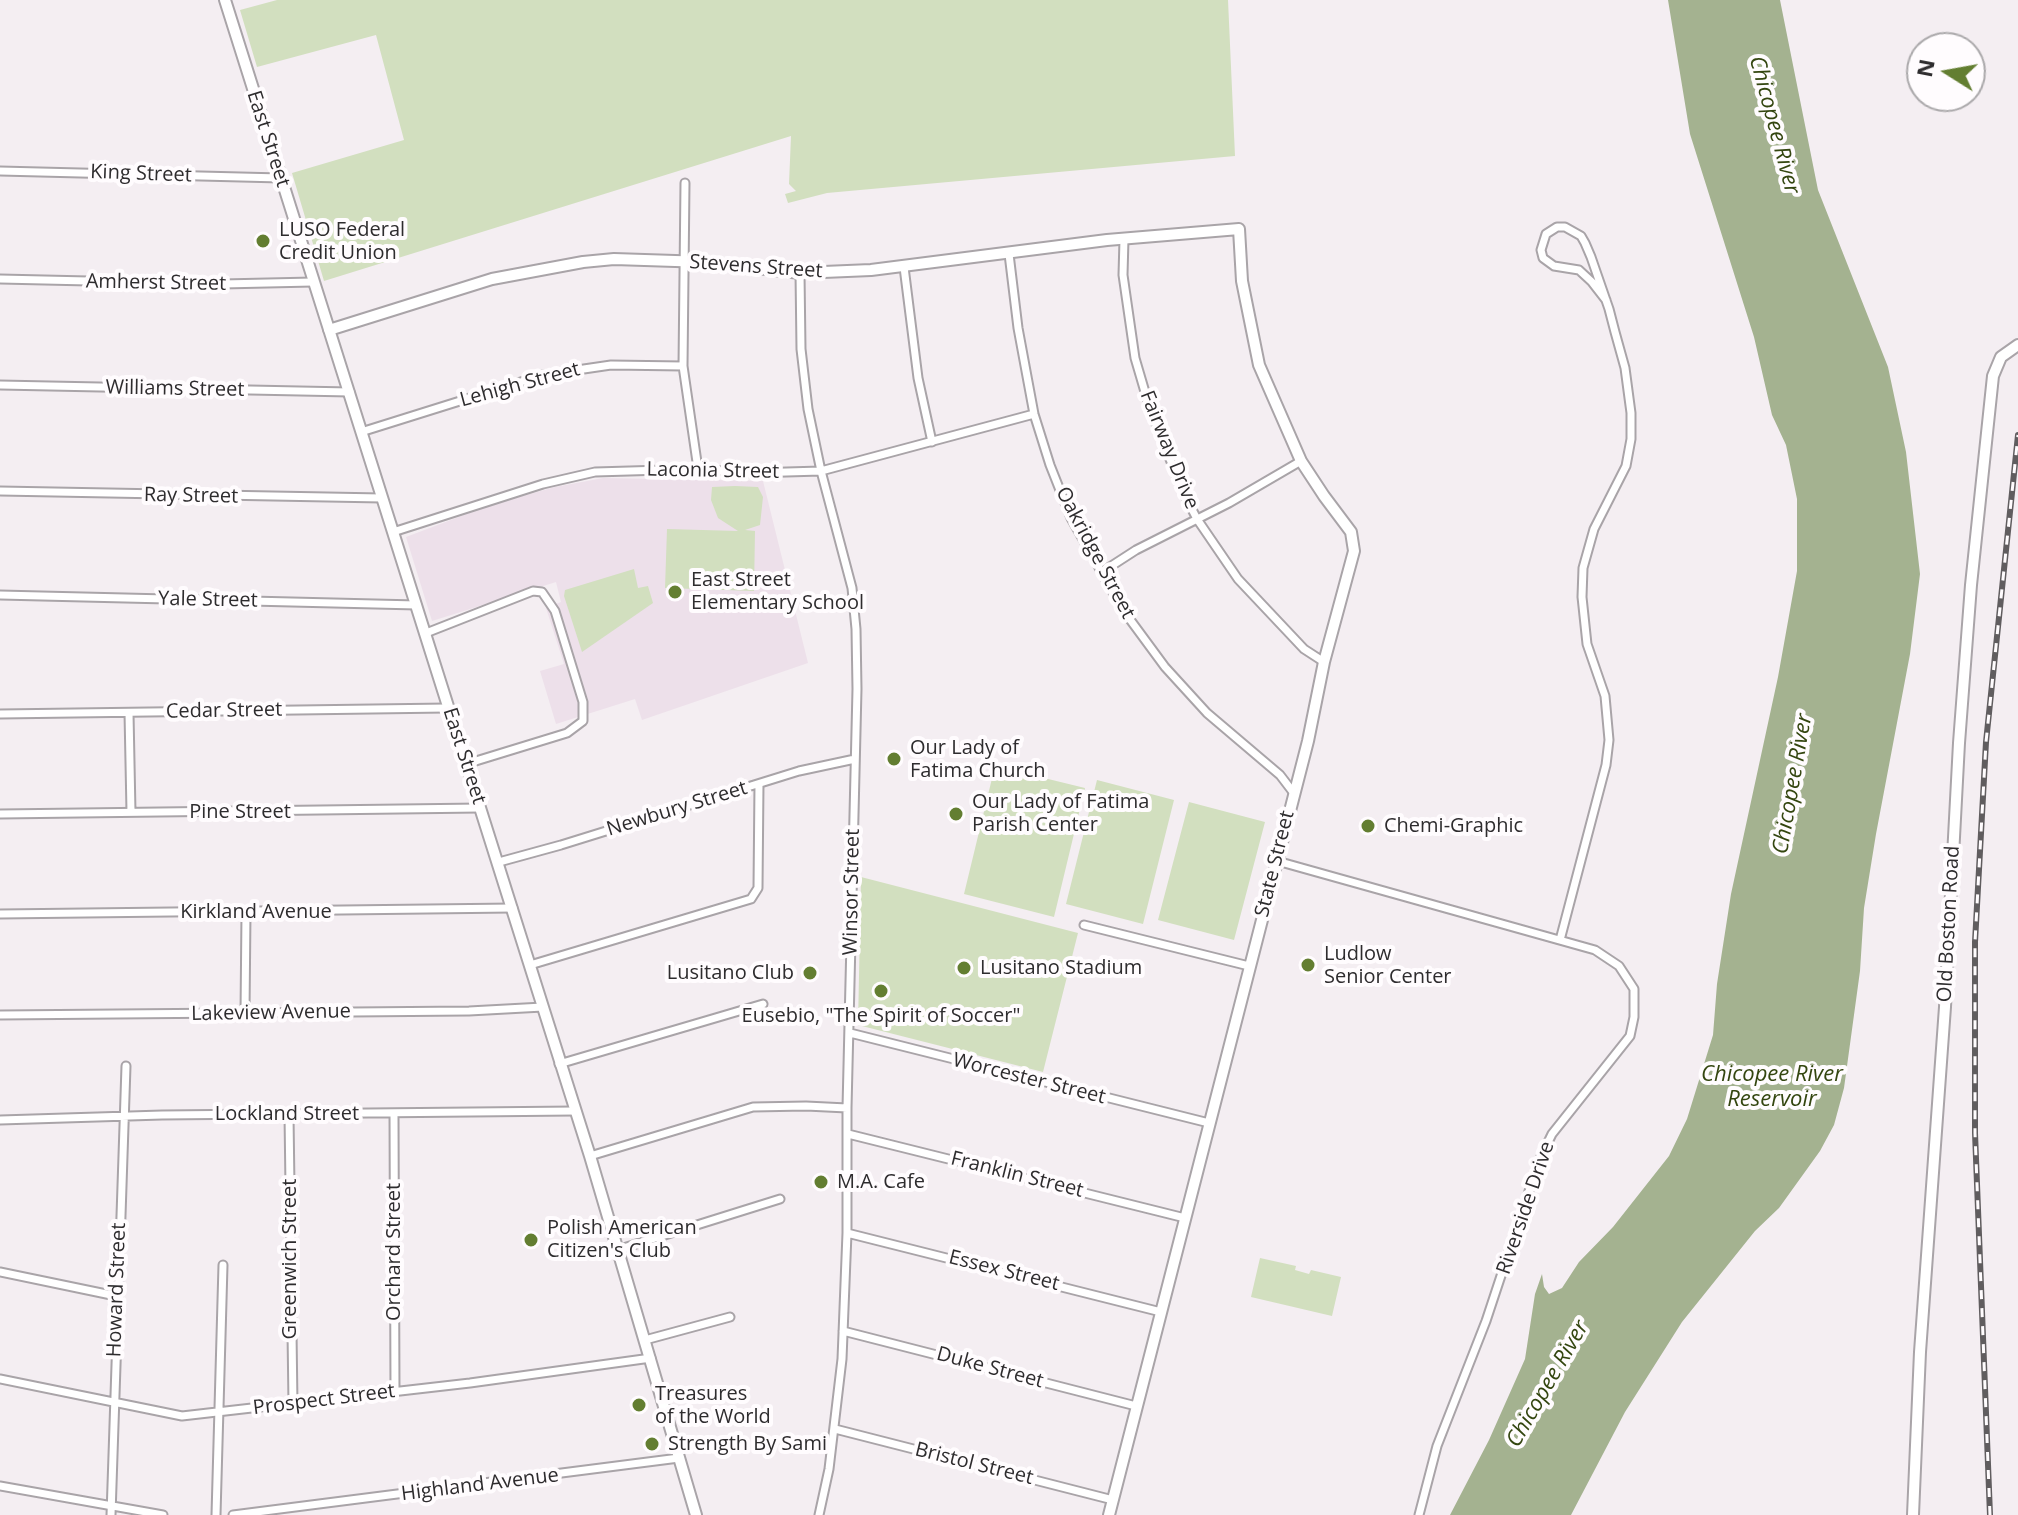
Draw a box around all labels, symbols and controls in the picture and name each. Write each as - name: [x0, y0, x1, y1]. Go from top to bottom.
- north arrow: [1906, 32, 1986, 112]
- water label: Chicopee River: [1743, 53, 1805, 197]
- text: N: [1908, 56, 1941, 79]
- street label: East Street: [241, 88, 295, 190]
- street label: King Street: [90, 160, 192, 188]
- place label: LUSO Federal Credit Union: [279, 218, 405, 265]
- marker: LUSO Federal Credit Union: [254, 232, 272, 250]
- street label: Stevens Street: [689, 250, 823, 284]
- street label: Amherst Street: [86, 270, 226, 296]
- street label: Lehigh Street: [457, 357, 583, 413]
- street label: Williams Street: [105, 376, 245, 402]
- street label: Fairway Drive: [1134, 387, 1204, 513]
- street label: Laconia Street: [646, 458, 780, 484]
- street label: Ray Street: [144, 483, 238, 509]
- street label: Oakridge Street: [1050, 483, 1140, 623]
- place label: East Street Elementary School: [691, 568, 864, 615]
- marker: East Street Elementary School: [666, 583, 684, 601]
- street label: Yale Street: [158, 587, 258, 613]
- street label: Cedar Street: [166, 698, 282, 724]
- street label: East Street: [437, 705, 491, 807]
- water label: Chicopee River: [1768, 712, 1818, 856]
- place label: Our Lady of Fatima Church: [910, 736, 1046, 783]
- marker: Our Lady of Fatima Church: [885, 750, 903, 768]
- street label: Newbury Street: [604, 776, 750, 842]
- place label: Our Lady of Fatima Parish Center: [972, 790, 1149, 837]
- street label: Pine Street: [189, 800, 291, 824]
- marker: Our Lady of Fatima Parish Center: [947, 805, 965, 823]
- street label: State Street: [1250, 808, 1300, 920]
- place label: Chemi-Graphic: [1384, 814, 1523, 838]
- marker: Chemi-Graphic: [1359, 817, 1377, 835]
- street label: Winsor Street: [839, 829, 865, 955]
- street label: Old Boston Road: [1933, 845, 1965, 1003]
- street label: Kirkland Avenue: [180, 900, 332, 924]
- place label: Ludlow Senior Center: [1324, 942, 1452, 989]
- place label: Lusitano Stadium: [980, 956, 1142, 980]
- marker: Ludlow Senior Center: [1299, 956, 1317, 974]
- marker: Lusitano Stadium: [955, 959, 973, 977]
- place label: Lusitano Club: [667, 961, 794, 985]
- marker: Lusitano Club: [801, 964, 819, 982]
- marker: Eusebio, "The Spirit of Soccer": [872, 982, 890, 1000]
- street label: Lakeview Avenue: [191, 1000, 351, 1026]
- place label: Eusebio, "The Spirit of Soccer": [742, 1004, 1020, 1028]
- street label: Worcester Street: [950, 1048, 1108, 1110]
- water label: Chicopee River Reservoir: [1701, 1062, 1843, 1114]
- street label: Lockland Street: [215, 1102, 359, 1126]
- street label: Riverside Drive: [1492, 1138, 1560, 1278]
- street label: Franklin Street: [948, 1147, 1086, 1203]
- place label: M.A. Cafe: [837, 1170, 925, 1194]
- marker: M.A. Cafe: [812, 1173, 830, 1191]
- street label: Greenwich Street: [278, 1179, 302, 1339]
- street label: Orchard Street: [382, 1183, 406, 1321]
- place label: Polish American Citizen's Club: [547, 1216, 697, 1263]
- street label: Howard Street: [103, 1222, 131, 1358]
- marker: Polish American Citizen's Club: [522, 1231, 540, 1249]
- street label: Essex Street: [946, 1246, 1062, 1296]
- water label: Chicopee River: [1501, 1316, 1595, 1452]
- street label: Duke Street: [934, 1342, 1046, 1394]
- street label: Prospect Street: [252, 1379, 396, 1421]
- place label: Treasures of the World: [655, 1382, 771, 1429]
- marker: Treasures of the World: [630, 1396, 648, 1414]
- place label: Strength By Sami: [668, 1432, 827, 1456]
- marker: Strength By Sami: [643, 1435, 661, 1453]
- street label: Bristol Street: [912, 1438, 1036, 1490]
- street label: Highland Avenue: [400, 1463, 560, 1507]

